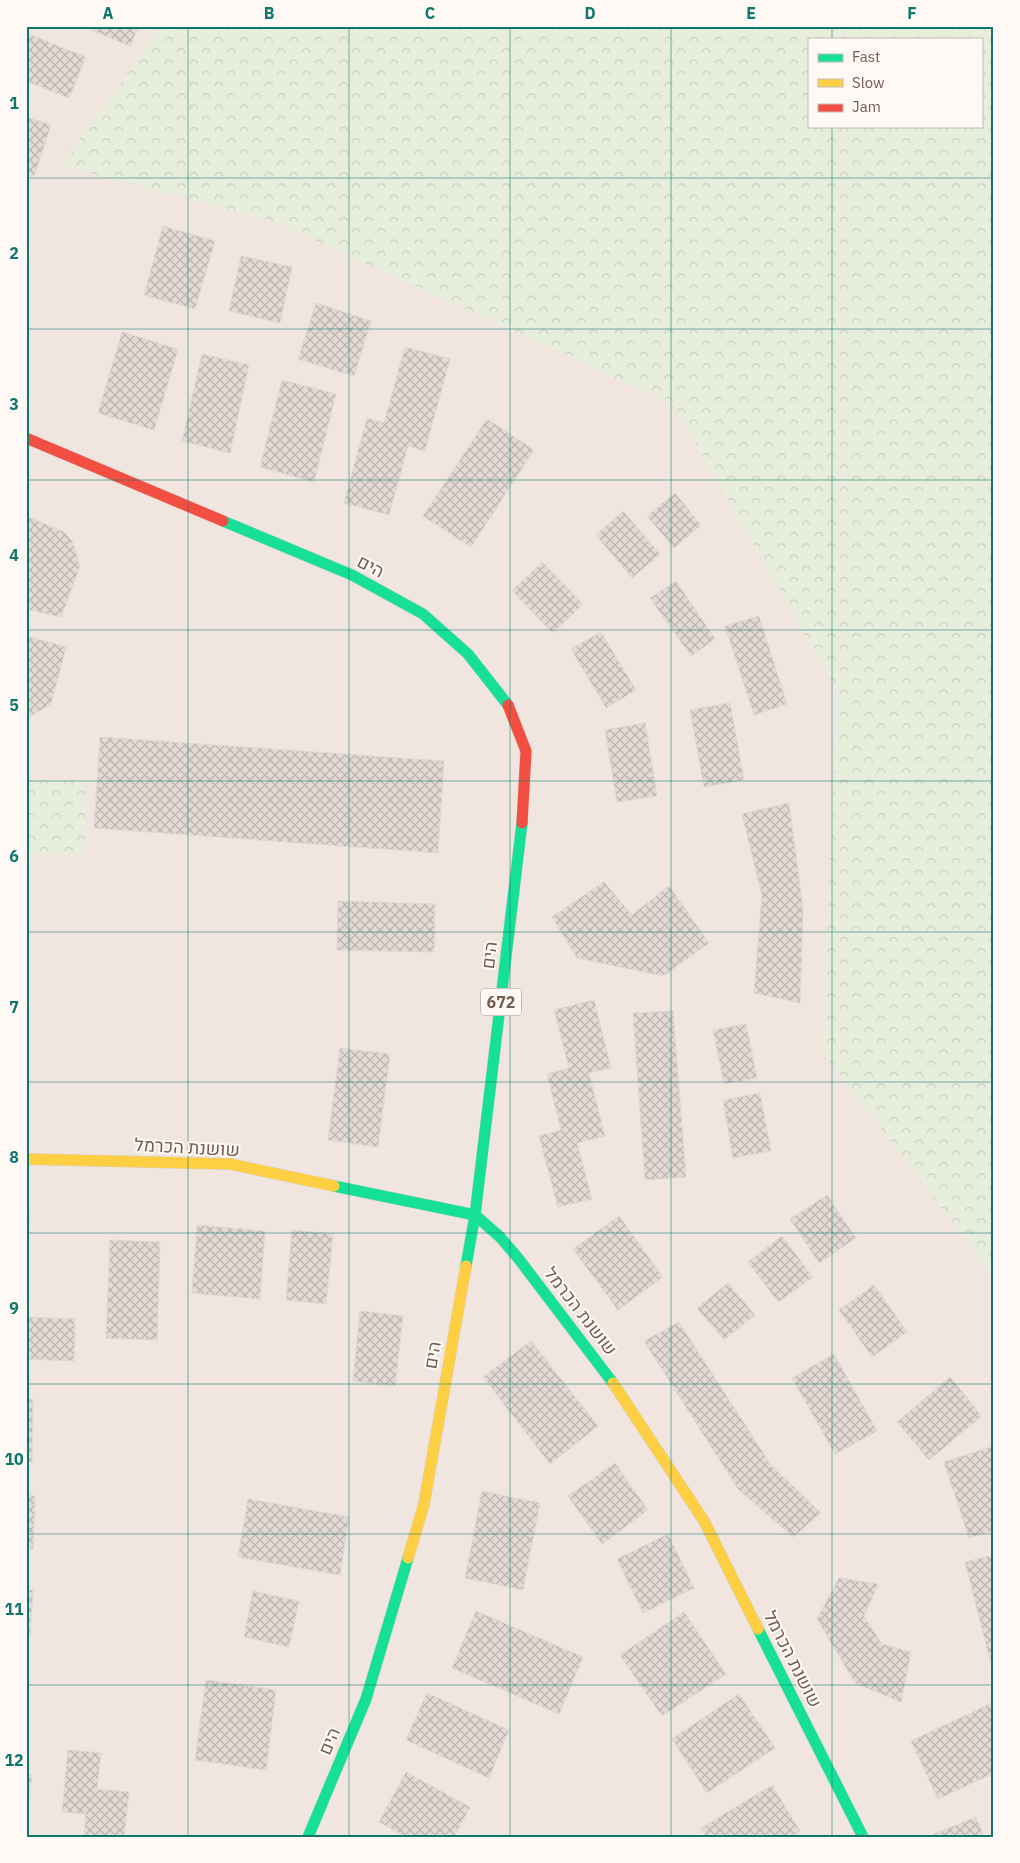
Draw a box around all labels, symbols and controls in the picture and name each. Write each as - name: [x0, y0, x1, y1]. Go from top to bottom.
- text: A: [103, 3, 114, 23]
- text: B: [264, 3, 275, 23]
- text: C: [425, 3, 435, 23]
- text: D: [584, 3, 596, 23]
- text: E: [746, 3, 756, 23]
- text: F: [907, 3, 917, 23]
- legend: [808, 38, 982, 128]
- text: Fast: [852, 47, 880, 66]
- text: Slow: [852, 73, 885, 92]
- text: 1: [9, 93, 19, 113]
- text: Jam: [852, 97, 881, 116]
- text: 2: [9, 243, 19, 263]
- text: 3: [9, 394, 19, 414]
- text: 4: [9, 545, 19, 565]
- street label: הים: [354, 550, 388, 582]
- text: 5: [9, 695, 19, 715]
- text: 6: [9, 846, 19, 866]
- street label: הים: [476, 940, 502, 970]
- road number: 672: [481, 989, 521, 1016]
- text: 7: [9, 997, 19, 1017]
- street label: שושנת הכרמל: [134, 1133, 240, 1161]
- text: 8: [9, 1147, 19, 1167]
- street label: שושנת הכרמל: [539, 1262, 623, 1360]
- text: 9: [9, 1298, 19, 1318]
- street label: הים: [418, 1339, 446, 1371]
- text: 10: [4, 1449, 24, 1469]
- text: 11: [4, 1599, 24, 1619]
- street label: שושנת הכרמל: [759, 1607, 827, 1711]
- street label: הים: [313, 1724, 345, 1758]
- text: 12: [4, 1750, 24, 1770]

